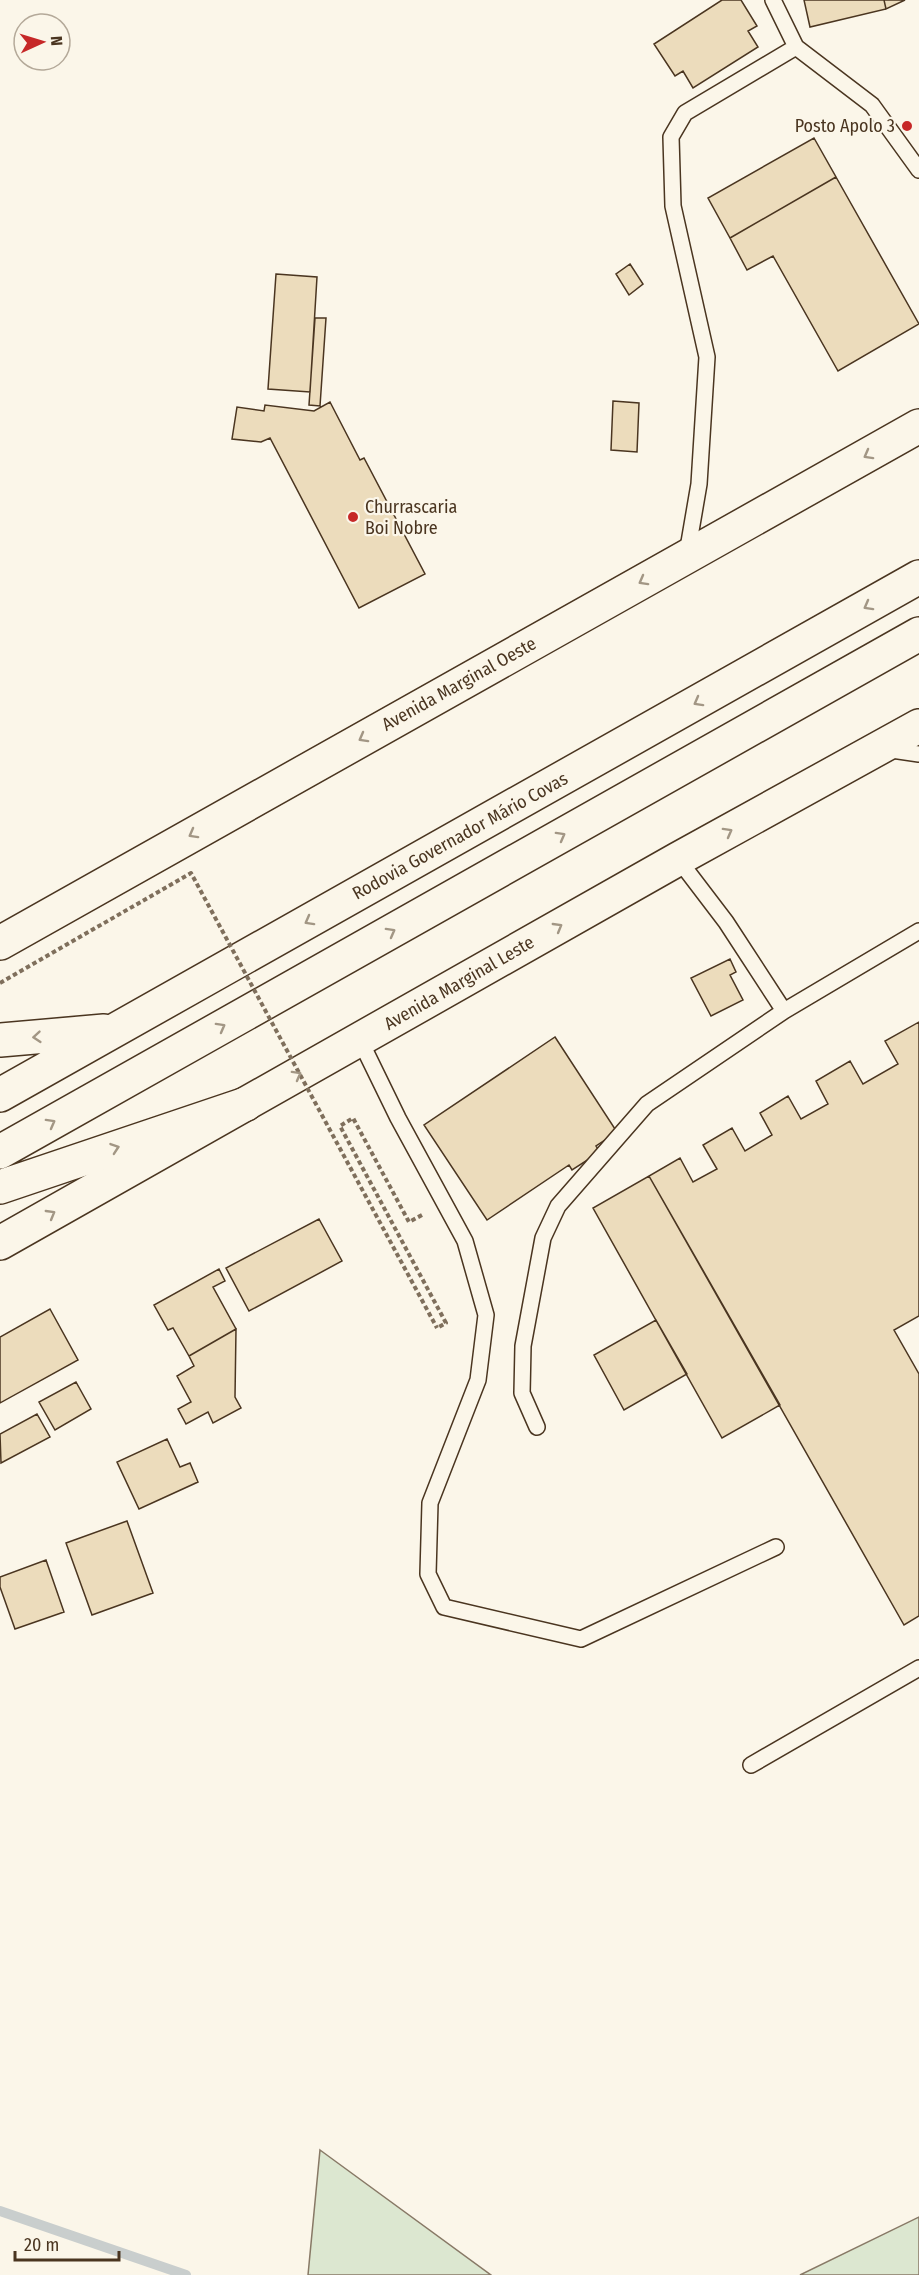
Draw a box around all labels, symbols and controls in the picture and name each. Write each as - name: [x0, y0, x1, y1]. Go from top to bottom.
- north arrow: [12, 12, 72, 72]
- text: N: [47, 36, 66, 46]
- place label: Posto Apolo 3: [795, 115, 895, 137]
- marker: Posto Apolo 3: [900, 119, 914, 133]
- one-way arrow: [864, 447, 874, 459]
- place label: Churrascaria Boi Nobre: [365, 496, 457, 539]
- marker: Churrascaria Boi Nobre: [346, 510, 360, 524]
- one-way arrow: [639, 574, 649, 585]
- one-way arrow: [864, 599, 874, 610]
- street label: Avenida Marginal Oeste: [378, 632, 540, 736]
- one-way arrow: [694, 694, 704, 706]
- one-way arrow: [359, 731, 370, 743]
- street label: Rodovia Governador Mário Covas: [348, 767, 572, 904]
- one-way arrow: [189, 827, 200, 838]
- one-way arrow: [722, 828, 732, 839]
- one-way arrow: [555, 832, 565, 843]
- one-way arrow: [305, 914, 315, 925]
- one-way arrow: [552, 923, 562, 934]
- one-way arrow: [385, 928, 395, 939]
- street label: Avenida Marginal Leste: [380, 931, 538, 1035]
- one-way arrow: [215, 1023, 225, 1035]
- one-way arrow: [32, 1030, 41, 1043]
- one-way arrow: [291, 1071, 301, 1082]
- one-way arrow: [45, 1119, 55, 1130]
- one-way arrow: [109, 1142, 120, 1155]
- one-way arrow: [45, 1210, 55, 1221]
- scale bar: [15, 2224, 118, 2262]
- text: 20 m: [24, 2234, 59, 2256]

